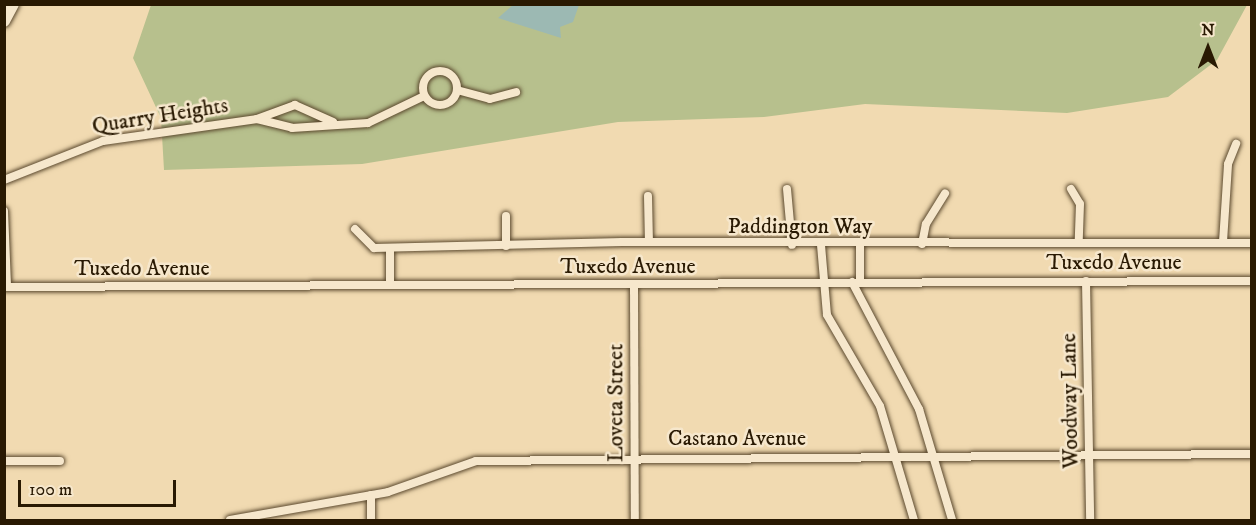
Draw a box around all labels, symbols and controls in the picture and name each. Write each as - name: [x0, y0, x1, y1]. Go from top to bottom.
- north arrow: [1178, 18, 1238, 78]
- text: N: [1201, 20, 1215, 40]
- street label: Quarry Heights: [90, 92, 230, 140]
- street label: Paddington Way: [728, 214, 872, 240]
- street label: Tuxedo Avenue: [1046, 250, 1182, 276]
- street label: Tuxedo Avenue: [560, 254, 696, 280]
- street label: Tuxedo Avenue: [74, 256, 210, 282]
- street label: Woodway Lane: [1056, 333, 1084, 469]
- street label: Loveta Street: [603, 344, 629, 462]
- street label: Castano Avenue: [668, 426, 806, 452]
- scale bar: [21, 468, 178, 506]
- text: 100 m: [29, 479, 72, 501]

